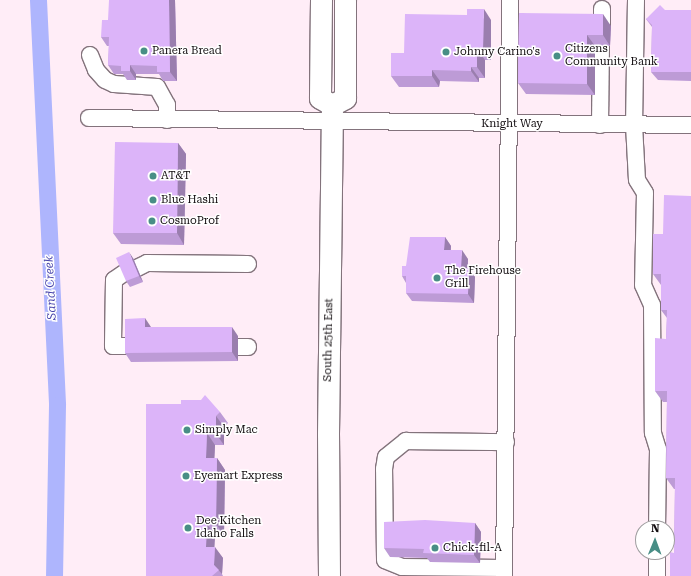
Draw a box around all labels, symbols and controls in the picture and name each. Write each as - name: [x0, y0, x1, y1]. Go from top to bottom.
- place label: Citizens Community Bank: [565, 43, 658, 69]
- place label: Panera Bread: [152, 44, 222, 58]
- place label: Johnny Carino's: [454, 45, 540, 59]
- marker: Panera Bread: [139, 46, 149, 56]
- marker: Johnny Carino's: [441, 47, 451, 57]
- marker: Citizens Community Bank: [552, 51, 562, 61]
- street label: Knight Way: [481, 117, 543, 131]
- place label: AT&T: [161, 169, 190, 183]
- marker: AT&T: [148, 171, 158, 181]
- place label: Blue Hashi: [161, 193, 218, 207]
- marker: Blue Hashi: [148, 195, 158, 205]
- place label: CosmoProf: [160, 214, 219, 228]
- marker: CosmoProf: [147, 216, 157, 226]
- water label: Sand Creek: [42, 255, 60, 321]
- place label: The Firehouse Grill: [445, 265, 521, 291]
- marker: The Firehouse Grill: [432, 273, 442, 283]
- street label: South 25th East: [322, 298, 336, 382]
- place label: Simply Mac: [195, 423, 258, 437]
- marker: Simply Mac: [182, 425, 192, 435]
- place label: Eyemart Express: [194, 469, 282, 483]
- marker: Eyemart Express: [181, 471, 191, 481]
- place label: Dee Kitchen Idaho Falls: [196, 515, 261, 541]
- north arrow: [635, 520, 675, 560]
- text: N: [651, 522, 660, 535]
- marker: Dee Kitchen Idaho Falls: [183, 523, 193, 533]
- place label: Chick-fil-A: [443, 541, 502, 555]
- marker: Chick-fil-A: [430, 543, 440, 553]

